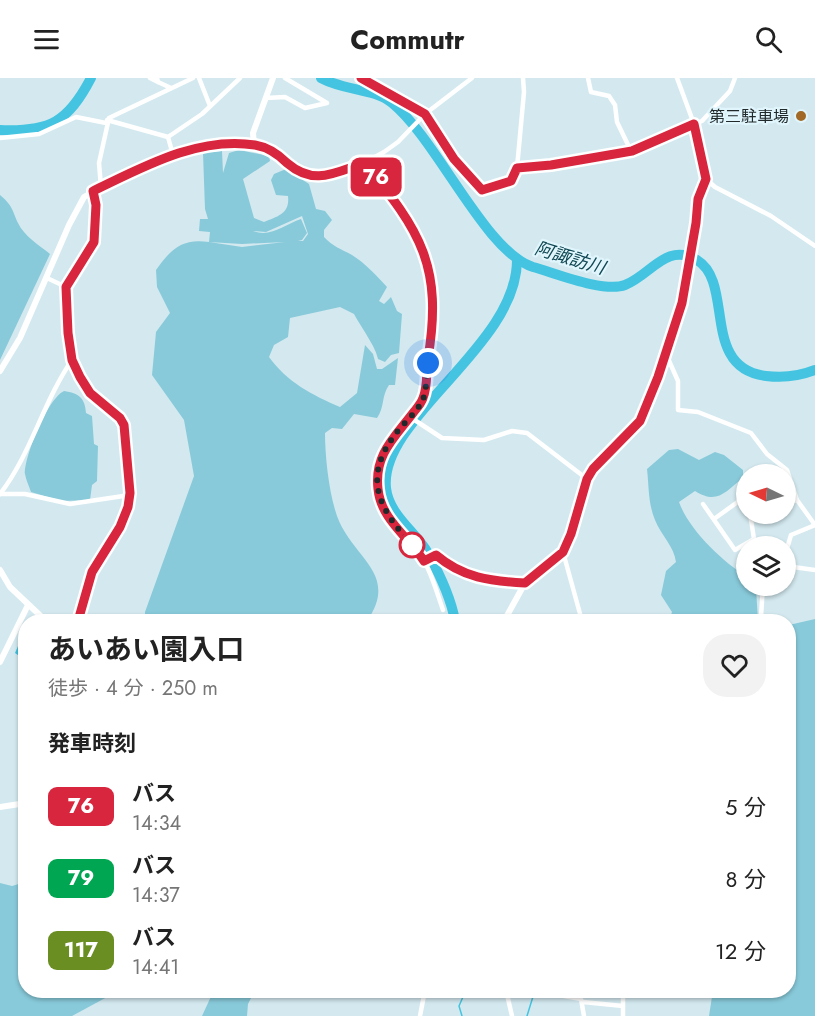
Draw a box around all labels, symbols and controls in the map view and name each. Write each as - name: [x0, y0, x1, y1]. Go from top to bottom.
- text: Commutr: [350, 20, 465, 59]
- icon: menu: [30, 23, 63, 56]
- icon: search: [752, 23, 785, 56]
- place label: 第三駐車場: [709, 105, 789, 128]
- marker: 第三駐車場: [794, 109, 808, 123]
- line badge: 76: [349, 158, 403, 196]
- text: 76: [363, 162, 389, 192]
- water label: 阿諏訪川: [532, 235, 610, 282]
- your location: [413, 348, 443, 378]
- north arrow: [736, 464, 796, 524]
- map controls: [736, 464, 796, 596]
- unlabelled marker: [399, 532, 425, 558]
- button: layers: [736, 536, 796, 596]
- text: あいあい園入口: [48, 629, 244, 670]
- button: heart: [703, 634, 766, 697]
- text: 徒歩 · 4 分 · 250 m: [48, 674, 218, 703]
- text: 発車時刻: [48, 727, 136, 759]
- text: バス: [132, 777, 176, 809]
- text: 76: [68, 791, 94, 821]
- text: 5 分: [725, 791, 766, 823]
- text: 14:34: [132, 809, 181, 838]
- text: バス: [132, 849, 176, 881]
- text: 79: [68, 863, 94, 893]
- text: 8 分: [725, 863, 766, 895]
- text: 14:37: [132, 881, 180, 910]
- text: バス: [132, 921, 176, 953]
- text: 117: [64, 935, 98, 965]
- text: 12 分: [715, 935, 766, 967]
- text: 14:41: [132, 953, 179, 982]

